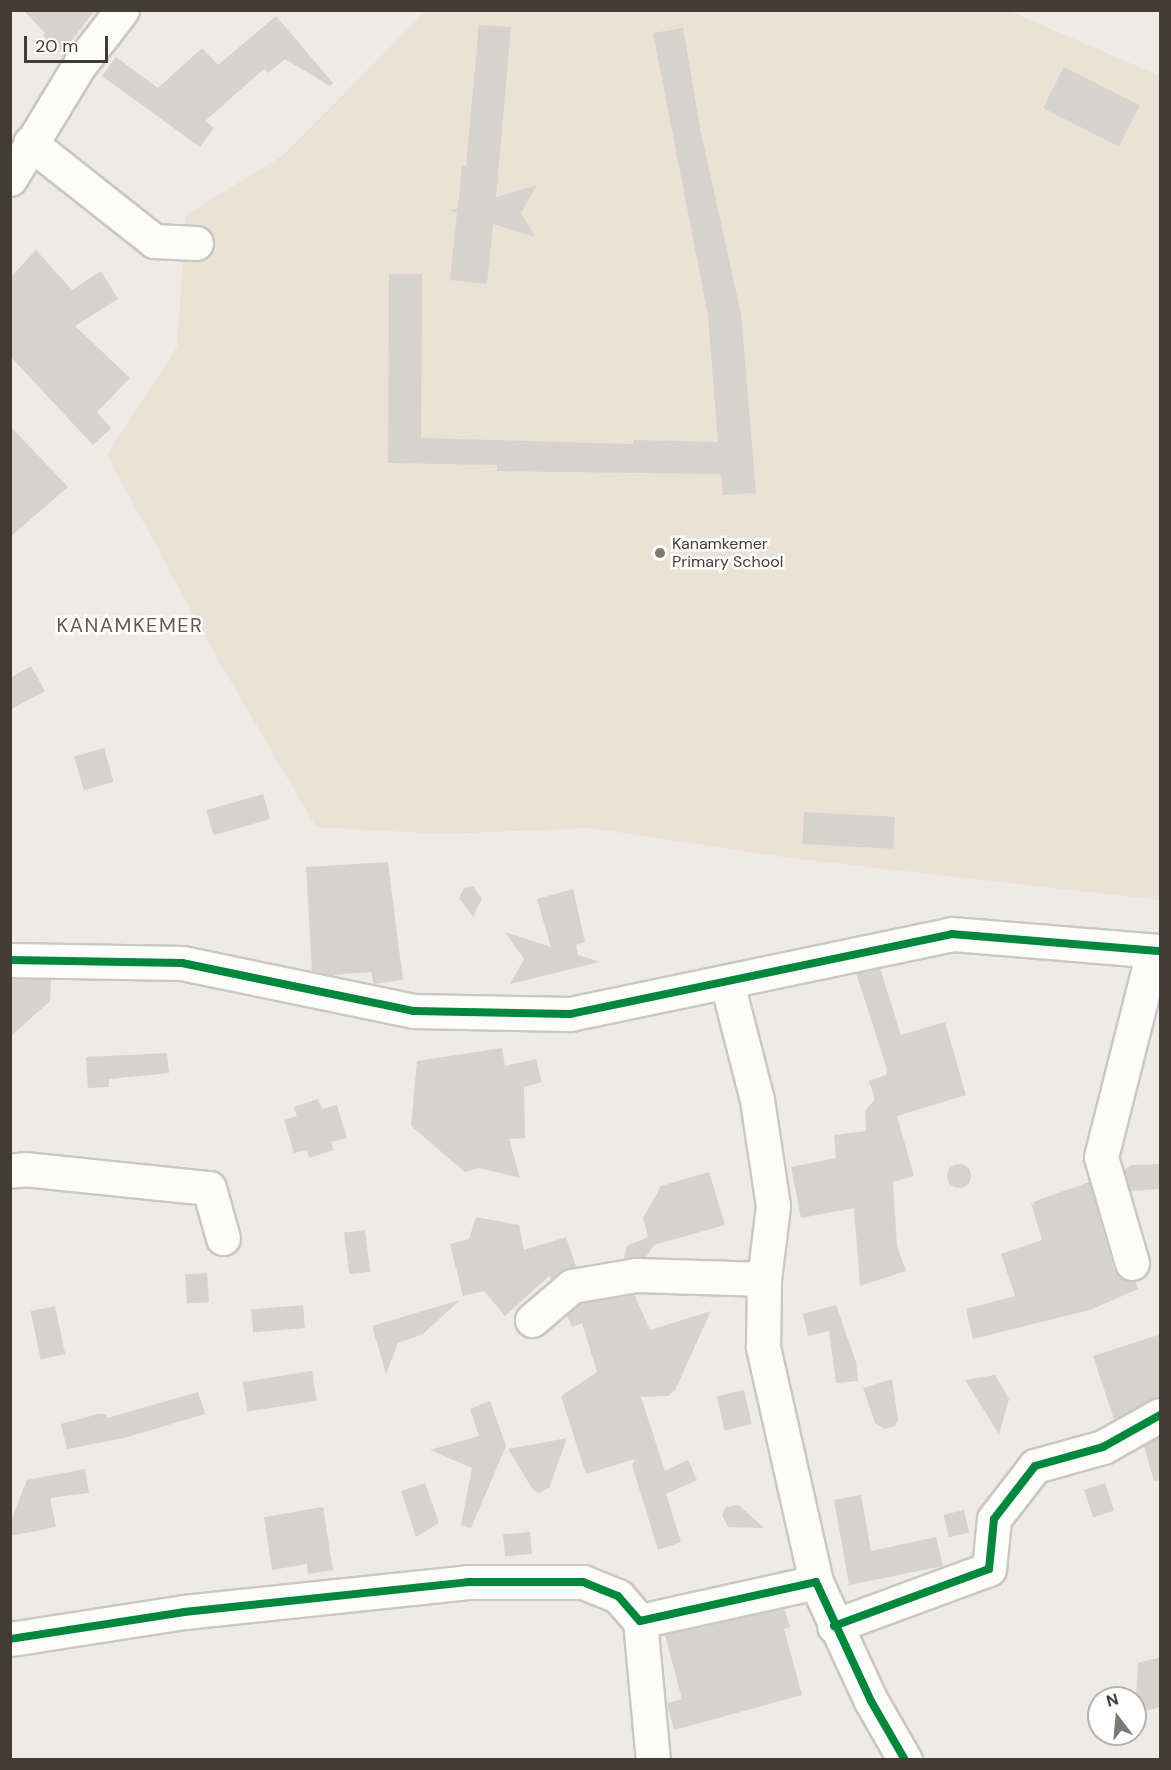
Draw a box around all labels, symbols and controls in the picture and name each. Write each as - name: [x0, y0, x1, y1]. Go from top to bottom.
- scale bar: [27, 24, 111, 62]
- text: 20 m: [35, 34, 78, 58]
- place label: Kanamkemer Primary School: [672, 534, 783, 572]
- marker: Kanamkemer Primary School: [653, 546, 667, 560]
- district label: KANAMKEMER: [57, 613, 203, 637]
- north arrow: [1087, 1686, 1147, 1746]
- text: N: [1104, 1688, 1121, 1712]

